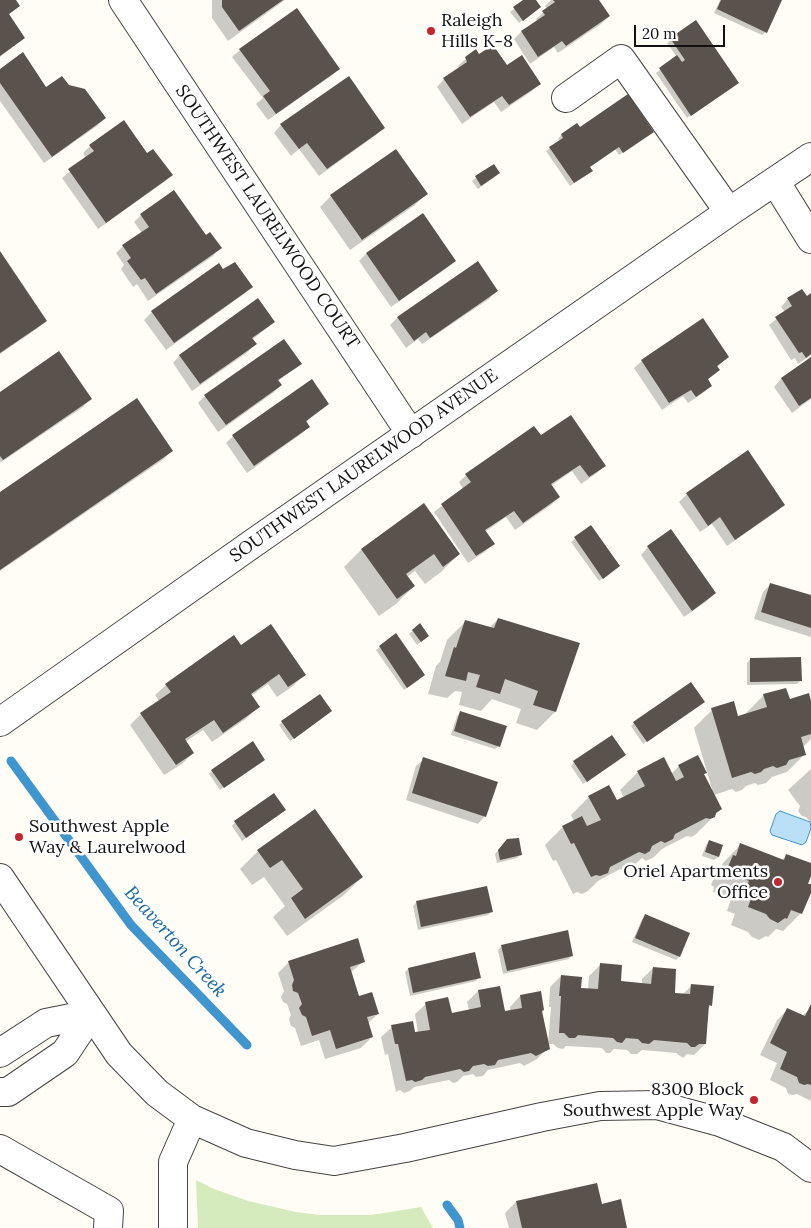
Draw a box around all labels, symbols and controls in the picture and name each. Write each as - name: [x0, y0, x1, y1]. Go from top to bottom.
- place label: Raleigh Hills K-8: [441, 10, 513, 52]
- scale bar: [636, 15, 727, 47]
- text: 20 m: [642, 24, 677, 43]
- marker: Raleigh Hills K-8: [425, 25, 437, 37]
- street label: SOUTHWEST LAURELWOOD COURT: [170, 81, 364, 353]
- street label: SOUTHWEST LAURELWOOD AVENUE: [226, 365, 502, 567]
- place label: Southwest Apple Way & Laurelwood: [29, 816, 186, 859]
- marker: Southwest Apple Way & Laurelwood: [13, 831, 25, 843]
- place label: Oriel Apartments Office: [623, 861, 768, 904]
- marker: Oriel Apartments Office: [772, 876, 784, 888]
- water label: Beaverton Creek: [119, 882, 231, 1002]
- place label: 8300 Block Southwest Apple Way: [563, 1079, 744, 1122]
- marker: 8300 Block Southwest Apple Way: [748, 1094, 760, 1106]

